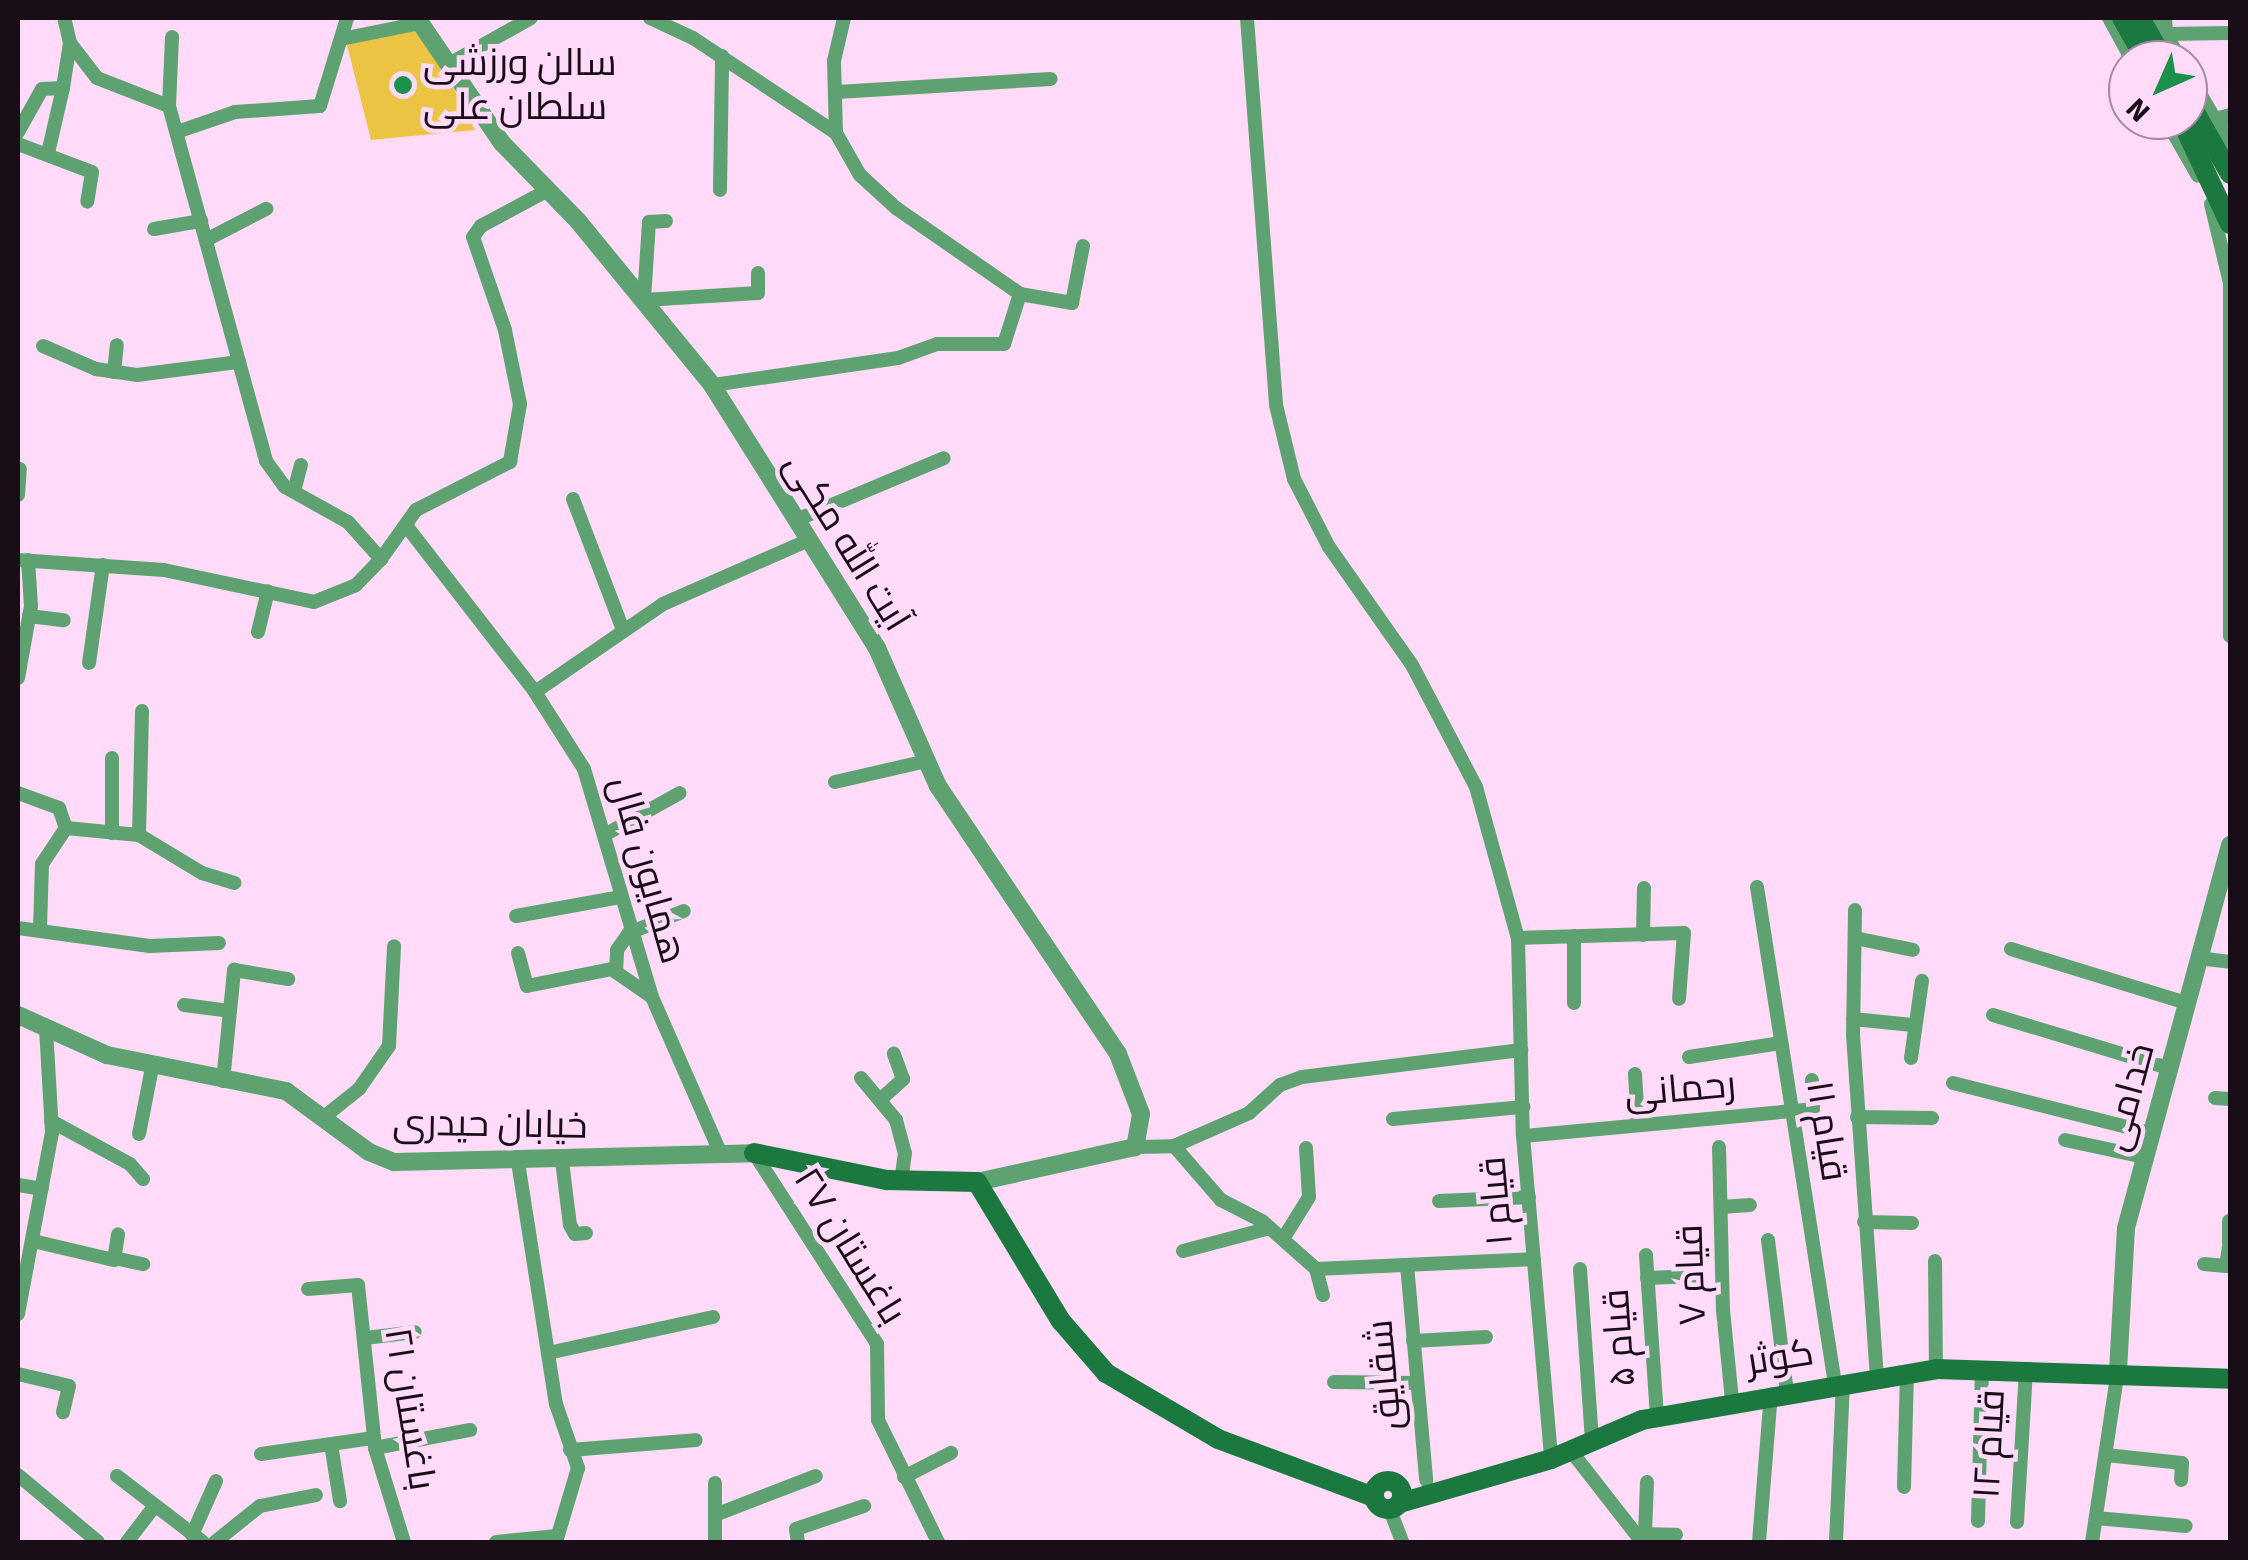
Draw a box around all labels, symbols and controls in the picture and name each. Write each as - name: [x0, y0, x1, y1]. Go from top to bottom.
- place label: سالن ورزشی سلطان علی: [423, 40, 617, 130]
- north arrow: [2108, 40, 2208, 140]
- marker: سالن ورزشی سلطان علی: [392, 74, 414, 96]
- text: N: [2119, 91, 2157, 129]
- street label: آیت الله مکی: [774, 445, 920, 639]
- street label: همایون فال: [600, 771, 696, 969]
- street label: خدامی: [2092, 1038, 2164, 1156]
- street label: رحمانی: [1622, 1061, 1738, 1117]
- street label: قیام ۱۱: [1797, 1078, 1857, 1184]
- street label: خیابان حیدری: [392, 1100, 588, 1148]
- street label: قیام ۱: [1469, 1155, 1523, 1247]
- street label: باغستان ۲۷: [784, 1159, 916, 1333]
- street label: قیام ۷: [1666, 1224, 1716, 1326]
- street label: قیام ۵: [1593, 1287, 1645, 1389]
- street label: شقایق: [1356, 1318, 1412, 1432]
- street label: باغستان ۲۱: [375, 1324, 445, 1494]
- street label: کوثر: [1743, 1329, 1817, 1385]
- street label: قیام ۱۲: [1963, 1388, 2015, 1500]

